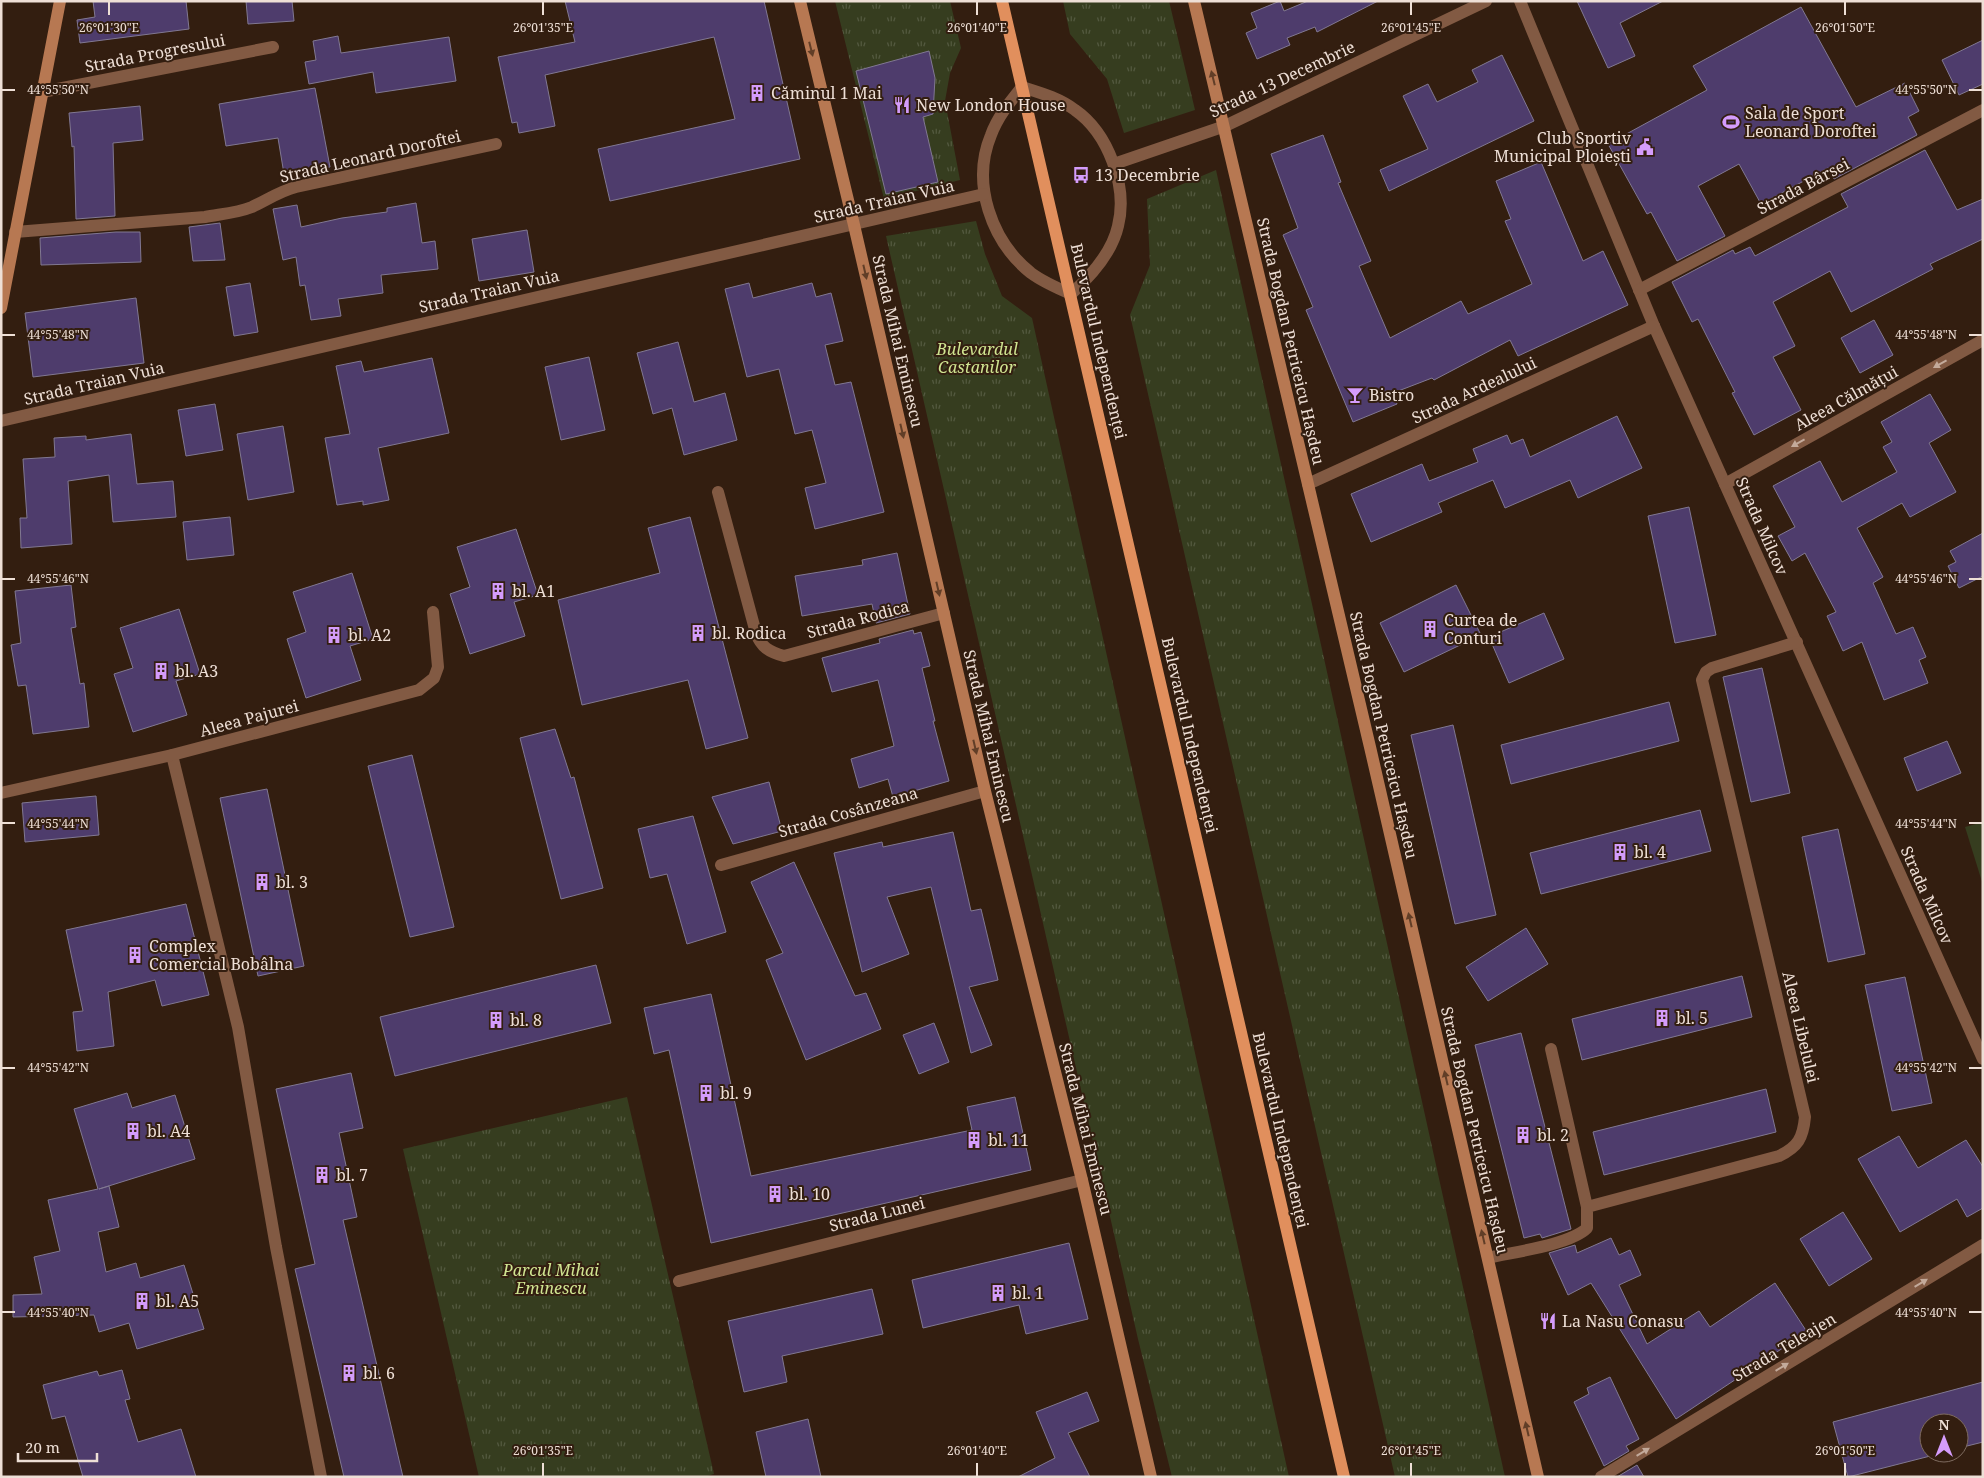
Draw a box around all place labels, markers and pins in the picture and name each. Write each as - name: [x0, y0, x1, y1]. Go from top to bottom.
- place label: Căminul 1 Mai: [771, 82, 882, 104]
- building icon: Căminul 1 Mai: [747, 83, 767, 103]
- place label: New London House: [916, 94, 1066, 116]
- restaurant icon: New London House: [892, 95, 912, 115]
- place label: Sala de Sport Leonard Doroftei: [1745, 102, 1876, 142]
- sports icon: Sala de Sport Leonard Doroftei: [1721, 112, 1741, 132]
- place label: Club Sportiv Municipal Ploiești: [1494, 127, 1632, 167]
- public building icon: Club Sportiv Municipal Ploiești: [1635, 137, 1655, 157]
- place label: 13 Decembrie: [1095, 164, 1200, 186]
- bus stop icon: 13 Decembrie: [1071, 165, 1091, 185]
- place label: Bistro: [1369, 384, 1414, 406]
- bar icon: Bistro: [1345, 385, 1365, 405]
- place label: bl. A1: [512, 580, 555, 602]
- building icon: bl. A1: [488, 581, 508, 601]
- place label: Curtea de Conturi: [1444, 609, 1517, 649]
- building icon: Curtea de Conturi: [1420, 619, 1440, 639]
- place label: bl. Rodica: [712, 622, 787, 644]
- building icon: bl. Rodica: [688, 623, 708, 643]
- place label: bl. A2: [348, 624, 391, 646]
- building icon: bl. A2: [324, 625, 344, 645]
- place label: bl. A3: [175, 660, 218, 682]
- building icon: bl. A3: [151, 661, 171, 681]
- place label: bl. 4: [1634, 841, 1666, 863]
- building icon: bl. 4: [1610, 842, 1630, 862]
- place label: bl. 3: [276, 871, 308, 893]
- building icon: bl. 3: [252, 872, 272, 892]
- place label: Complex Comercial Bobâlna: [149, 935, 293, 975]
- building icon: Complex Comercial Bobâlna: [125, 945, 145, 965]
- place label: bl. 5: [1676, 1007, 1708, 1029]
- building icon: bl. 5: [1652, 1008, 1672, 1028]
- place label: bl. 8: [510, 1009, 542, 1031]
- building icon: bl. 8: [486, 1010, 506, 1030]
- place label: bl. 9: [720, 1082, 752, 1104]
- building icon: bl. 9: [696, 1083, 716, 1103]
- place label: bl. A4: [147, 1120, 190, 1142]
- building icon: bl. A4: [123, 1121, 143, 1141]
- place label: bl. 2: [1537, 1124, 1569, 1146]
- building icon: bl. 2: [1513, 1125, 1533, 1145]
- place label: bl. 11: [988, 1129, 1029, 1151]
- building icon: bl. 11: [964, 1130, 984, 1150]
- place label: bl. 7: [336, 1164, 368, 1186]
- building icon: bl. 7: [312, 1165, 332, 1185]
- place label: bl. 10: [789, 1183, 830, 1205]
- building icon: bl. 10: [765, 1184, 785, 1204]
- place label: bl. 1: [1012, 1282, 1044, 1304]
- building icon: bl. 1: [988, 1283, 1008, 1303]
- place label: bl. A5: [156, 1290, 199, 1312]
- building icon: bl. A5: [132, 1291, 152, 1311]
- place label: La Nasu Conasu: [1562, 1310, 1684, 1332]
- restaurant icon: La Nasu Conasu: [1538, 1311, 1558, 1331]
- place label: bl. 6: [363, 1362, 395, 1384]
- building icon: bl. 6: [339, 1363, 359, 1383]

